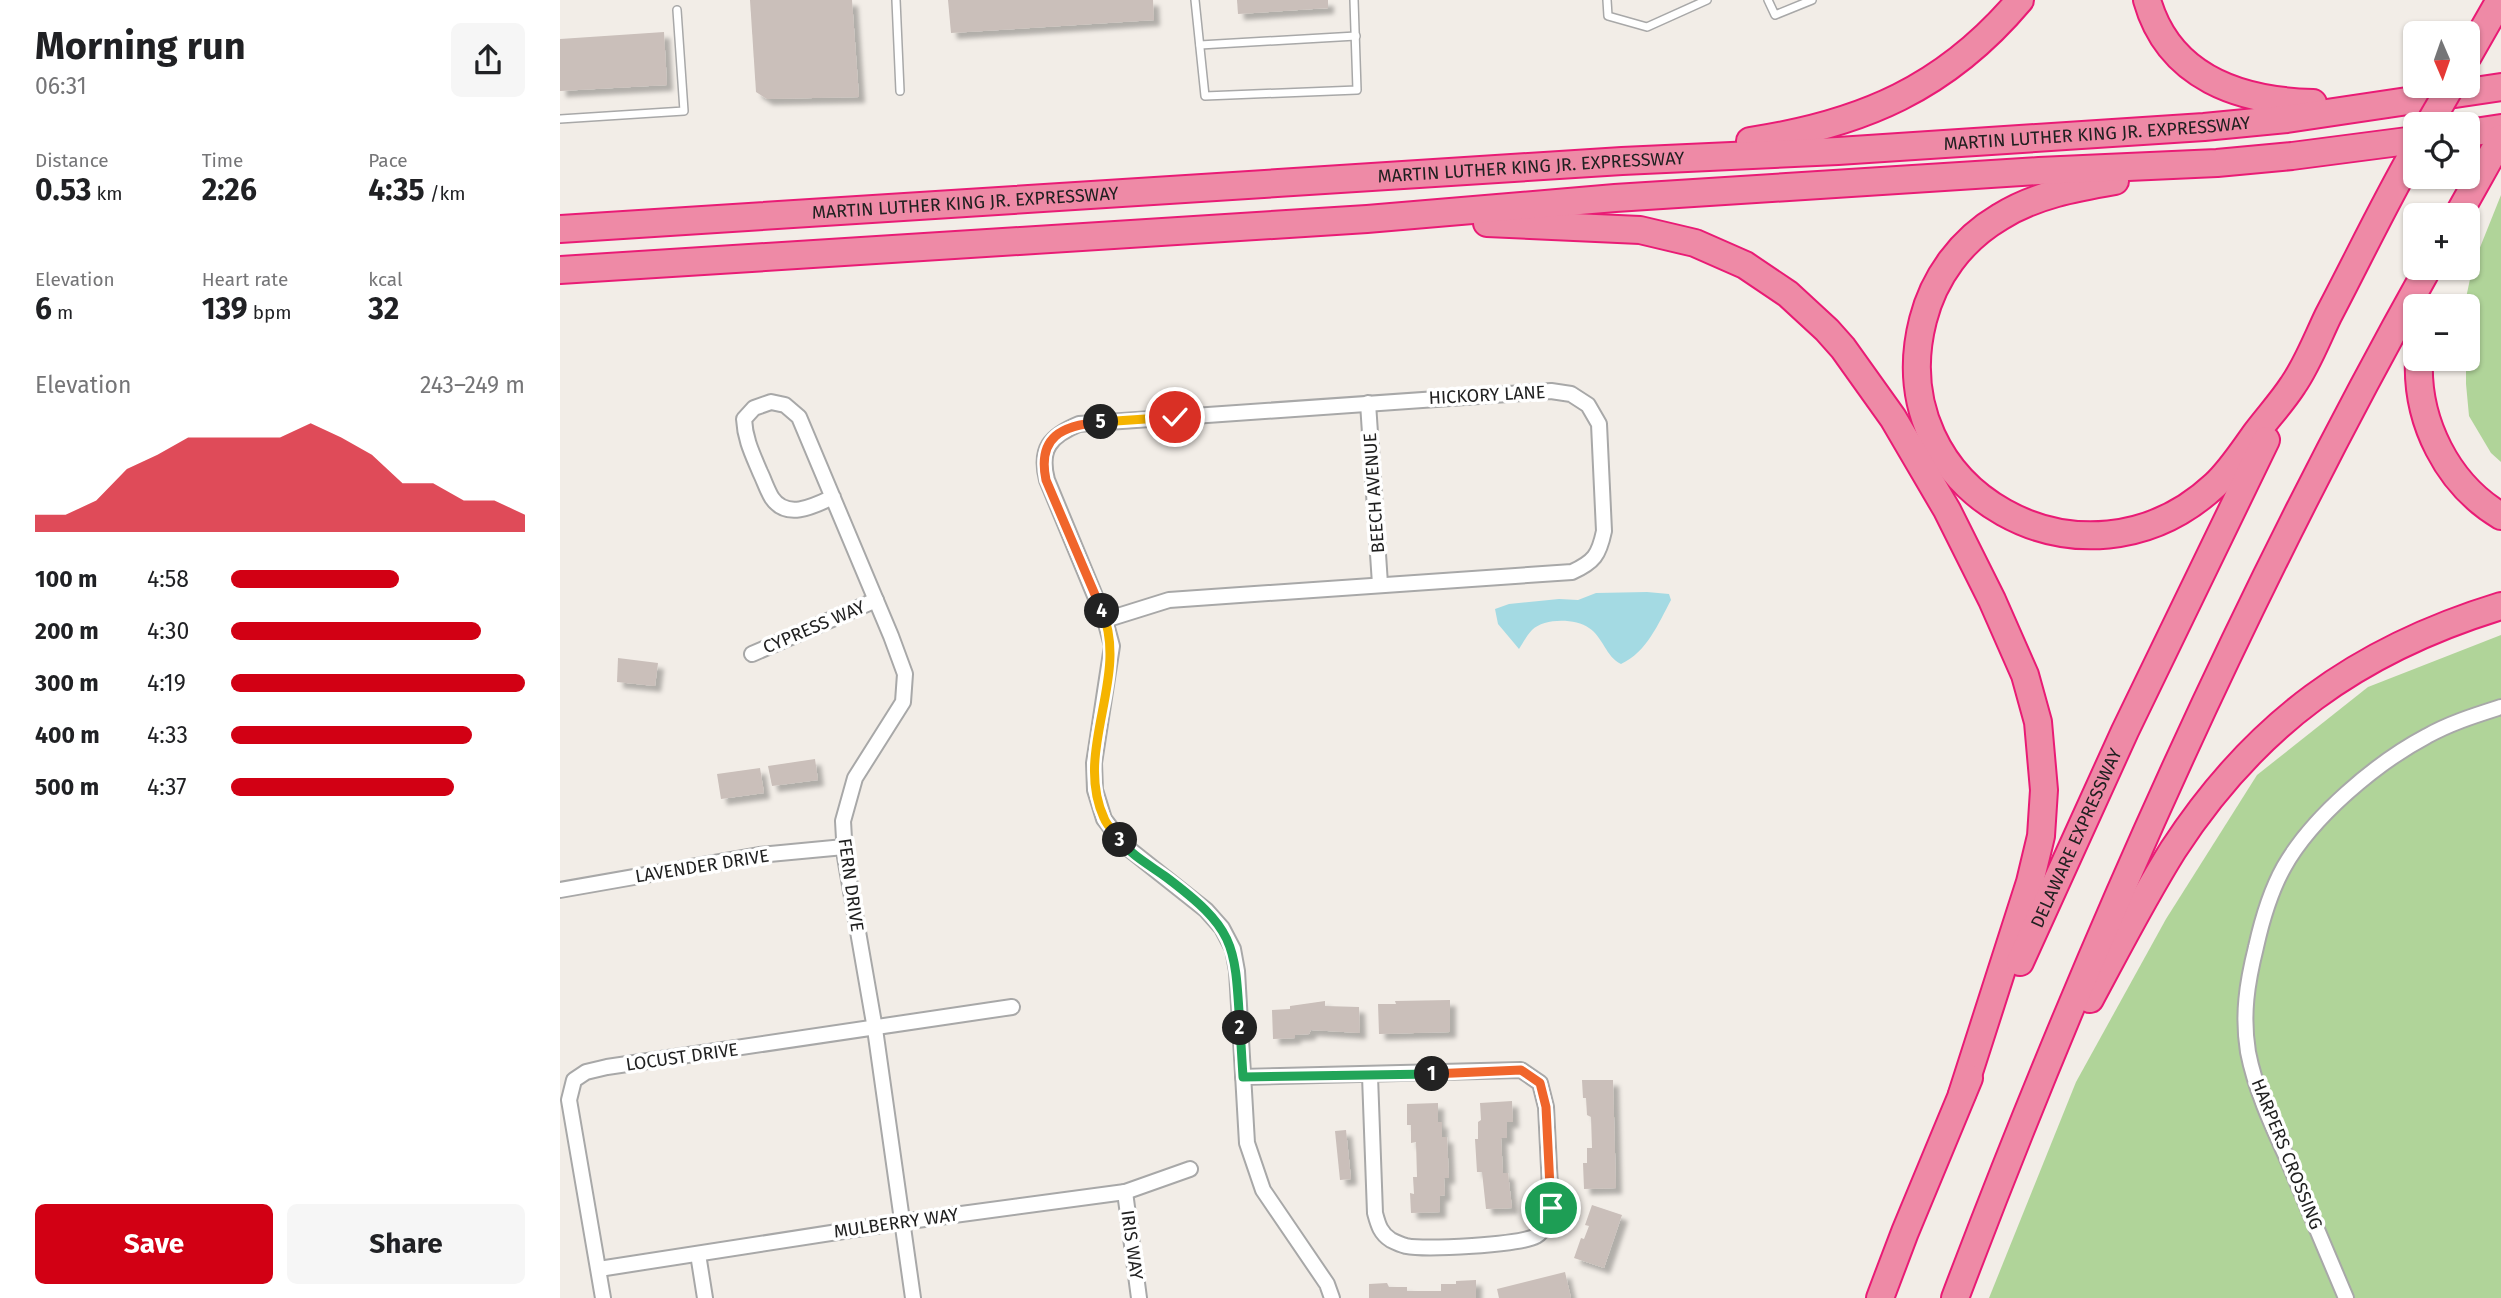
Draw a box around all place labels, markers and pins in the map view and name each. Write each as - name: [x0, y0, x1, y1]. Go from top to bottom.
- pin: [1145, 387, 1205, 447]
- pin: 5: [1084, 404, 1118, 440]
- pin: 4: [1084, 594, 1120, 628]
- pin: 3: [1102, 822, 1138, 858]
- pin: 2: [1222, 1010, 1258, 1046]
- pin: 1: [1414, 1056, 1450, 1092]
- pin: [1521, 1178, 1581, 1238]

